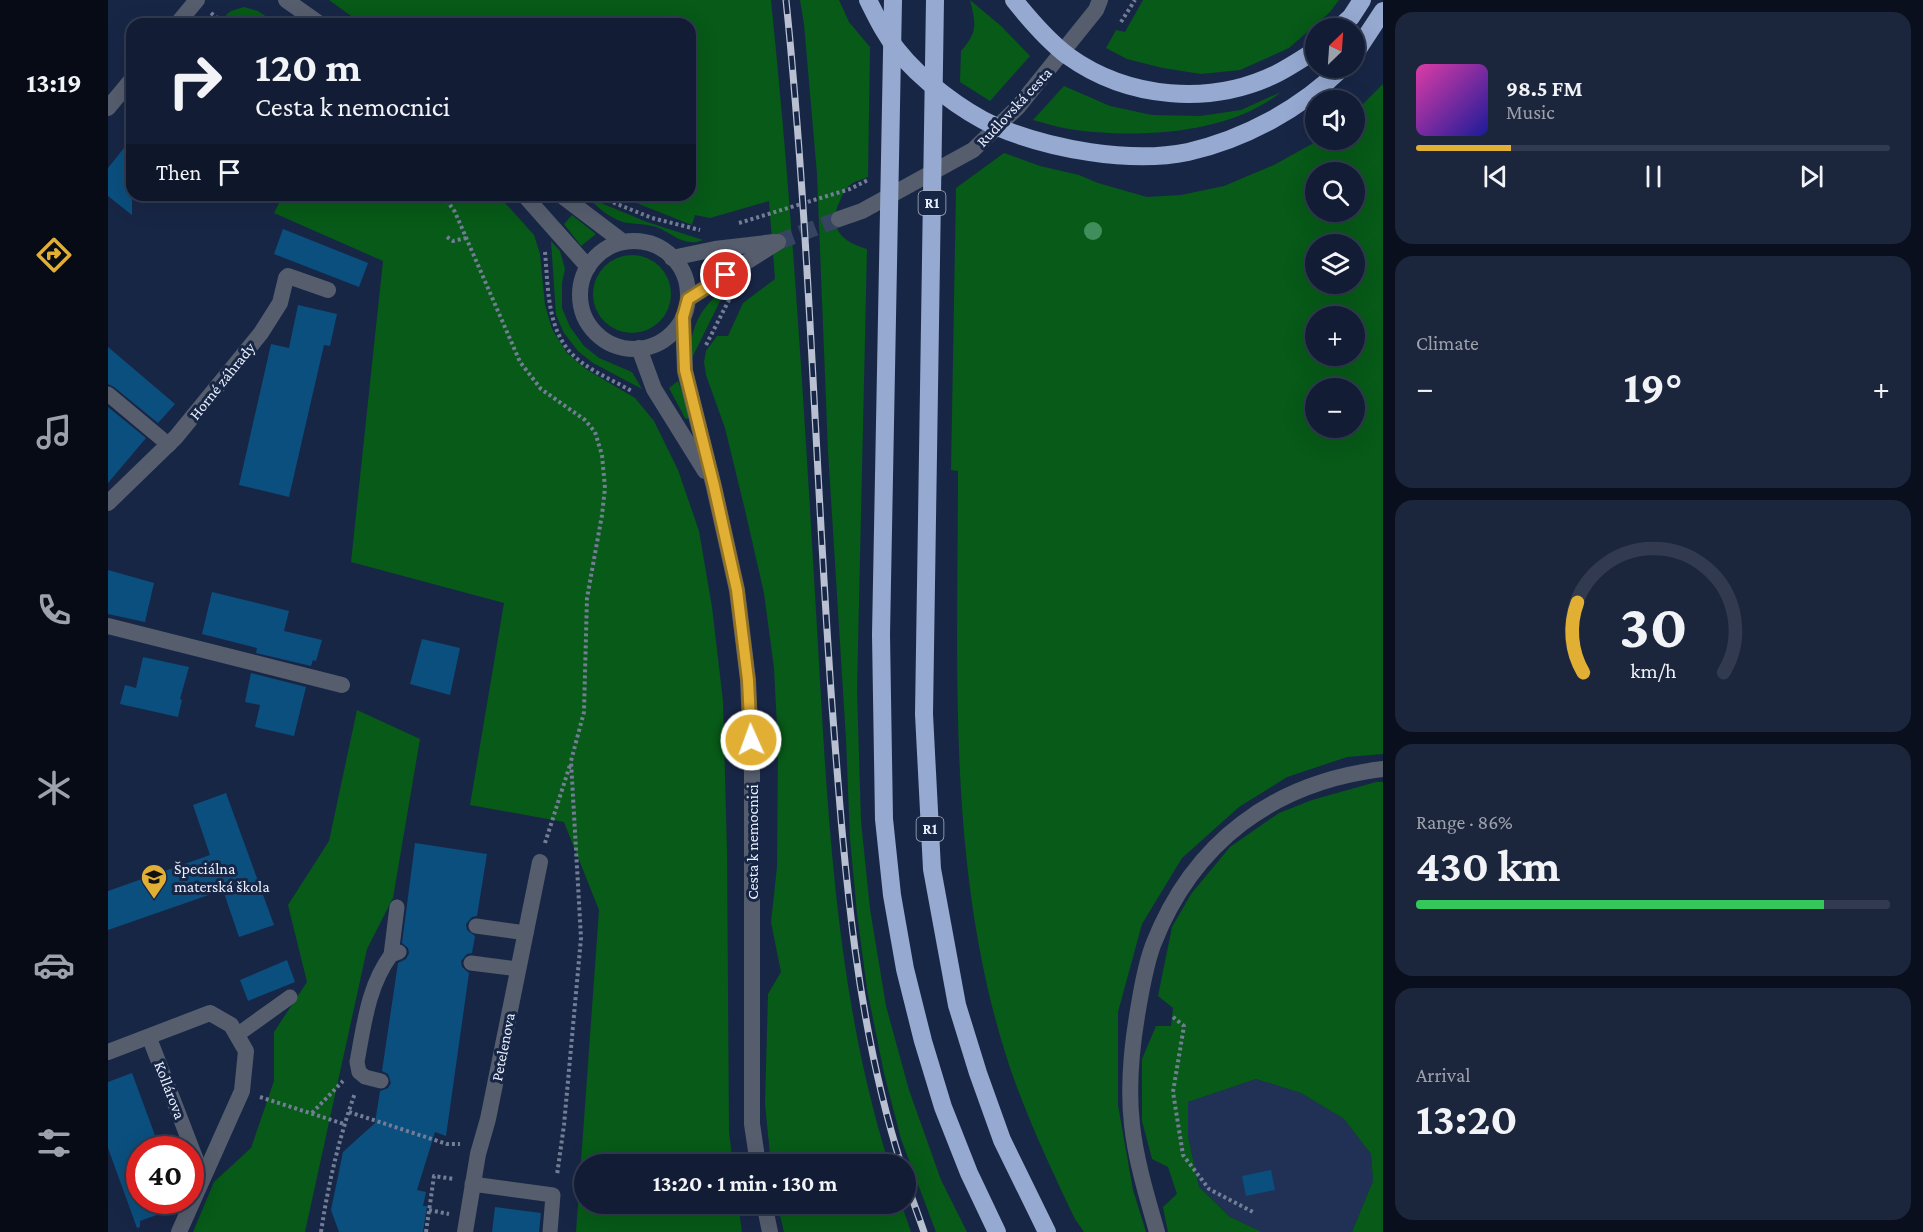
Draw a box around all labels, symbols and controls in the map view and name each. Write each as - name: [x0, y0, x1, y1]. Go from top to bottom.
- north arrow: [1305, 18, 1365, 78]
- map controls: [1305, 18, 1365, 438]
- icon: right: [156, 42, 234, 120]
- text: 120 m: [255, 43, 361, 90]
- street label: Rudlovská cesta: [973, 64, 1055, 150]
- text: 13:19: [26, 68, 82, 98]
- text: 98.5 FM: [1506, 76, 1583, 101]
- button: sound: [1305, 90, 1365, 150]
- text: Cesta k nemocnici: [255, 92, 450, 122]
- text: Music: [1506, 101, 1555, 123]
- icon: arrive: [213, 156, 246, 189]
- text: Then: [156, 160, 201, 185]
- icon: previous: [1479, 160, 1512, 193]
- icon: pause: [1637, 160, 1670, 193]
- icon: next: [1795, 160, 1828, 193]
- button: search: [1305, 162, 1365, 222]
- road number: R1: [918, 191, 946, 215]
- icon: directions: [33, 234, 75, 276]
- button: layers: [1305, 234, 1365, 294]
- pin: [700, 249, 751, 300]
- icon: arrive: [709, 258, 742, 291]
- button: +: [1305, 306, 1365, 366]
- text: Climate: [1416, 332, 1479, 354]
- street label: Horné záhrady: [186, 339, 259, 424]
- text: 19°: [1624, 362, 1682, 412]
- text: −: [1416, 369, 1433, 406]
- text: +: [1873, 369, 1890, 406]
- button: −: [1305, 378, 1365, 438]
- icon: music: [33, 411, 75, 453]
- icon: phone: [33, 589, 75, 631]
- text: 30: [1619, 591, 1687, 660]
- text: km/h: [1630, 659, 1677, 683]
- position arrow: [719, 708, 783, 772]
- icon: climate: [33, 767, 75, 809]
- street label: Cesta k nemocnici: [744, 784, 761, 900]
- text: Range · 86%: [1416, 811, 1513, 833]
- road number: R1: [916, 817, 944, 841]
- text: 430 km: [1416, 841, 1560, 891]
- place label: Špeciálna materská škola: [174, 860, 270, 895]
- school or university icon: Špeciálna materská škola: [139, 862, 169, 900]
- icon: car: [33, 944, 75, 986]
- street label: Petelenova: [488, 1011, 518, 1083]
- street label: Kollárova: [151, 1059, 189, 1122]
- text: Arrival: [1416, 1064, 1470, 1086]
- text: 13:20: [1416, 1094, 1518, 1144]
- icon: filters: [33, 1122, 75, 1164]
- speed limit sign: 40: [126, 1136, 204, 1214]
- text: 13:20 · 1 min · 130 m: [653, 1171, 837, 1196]

